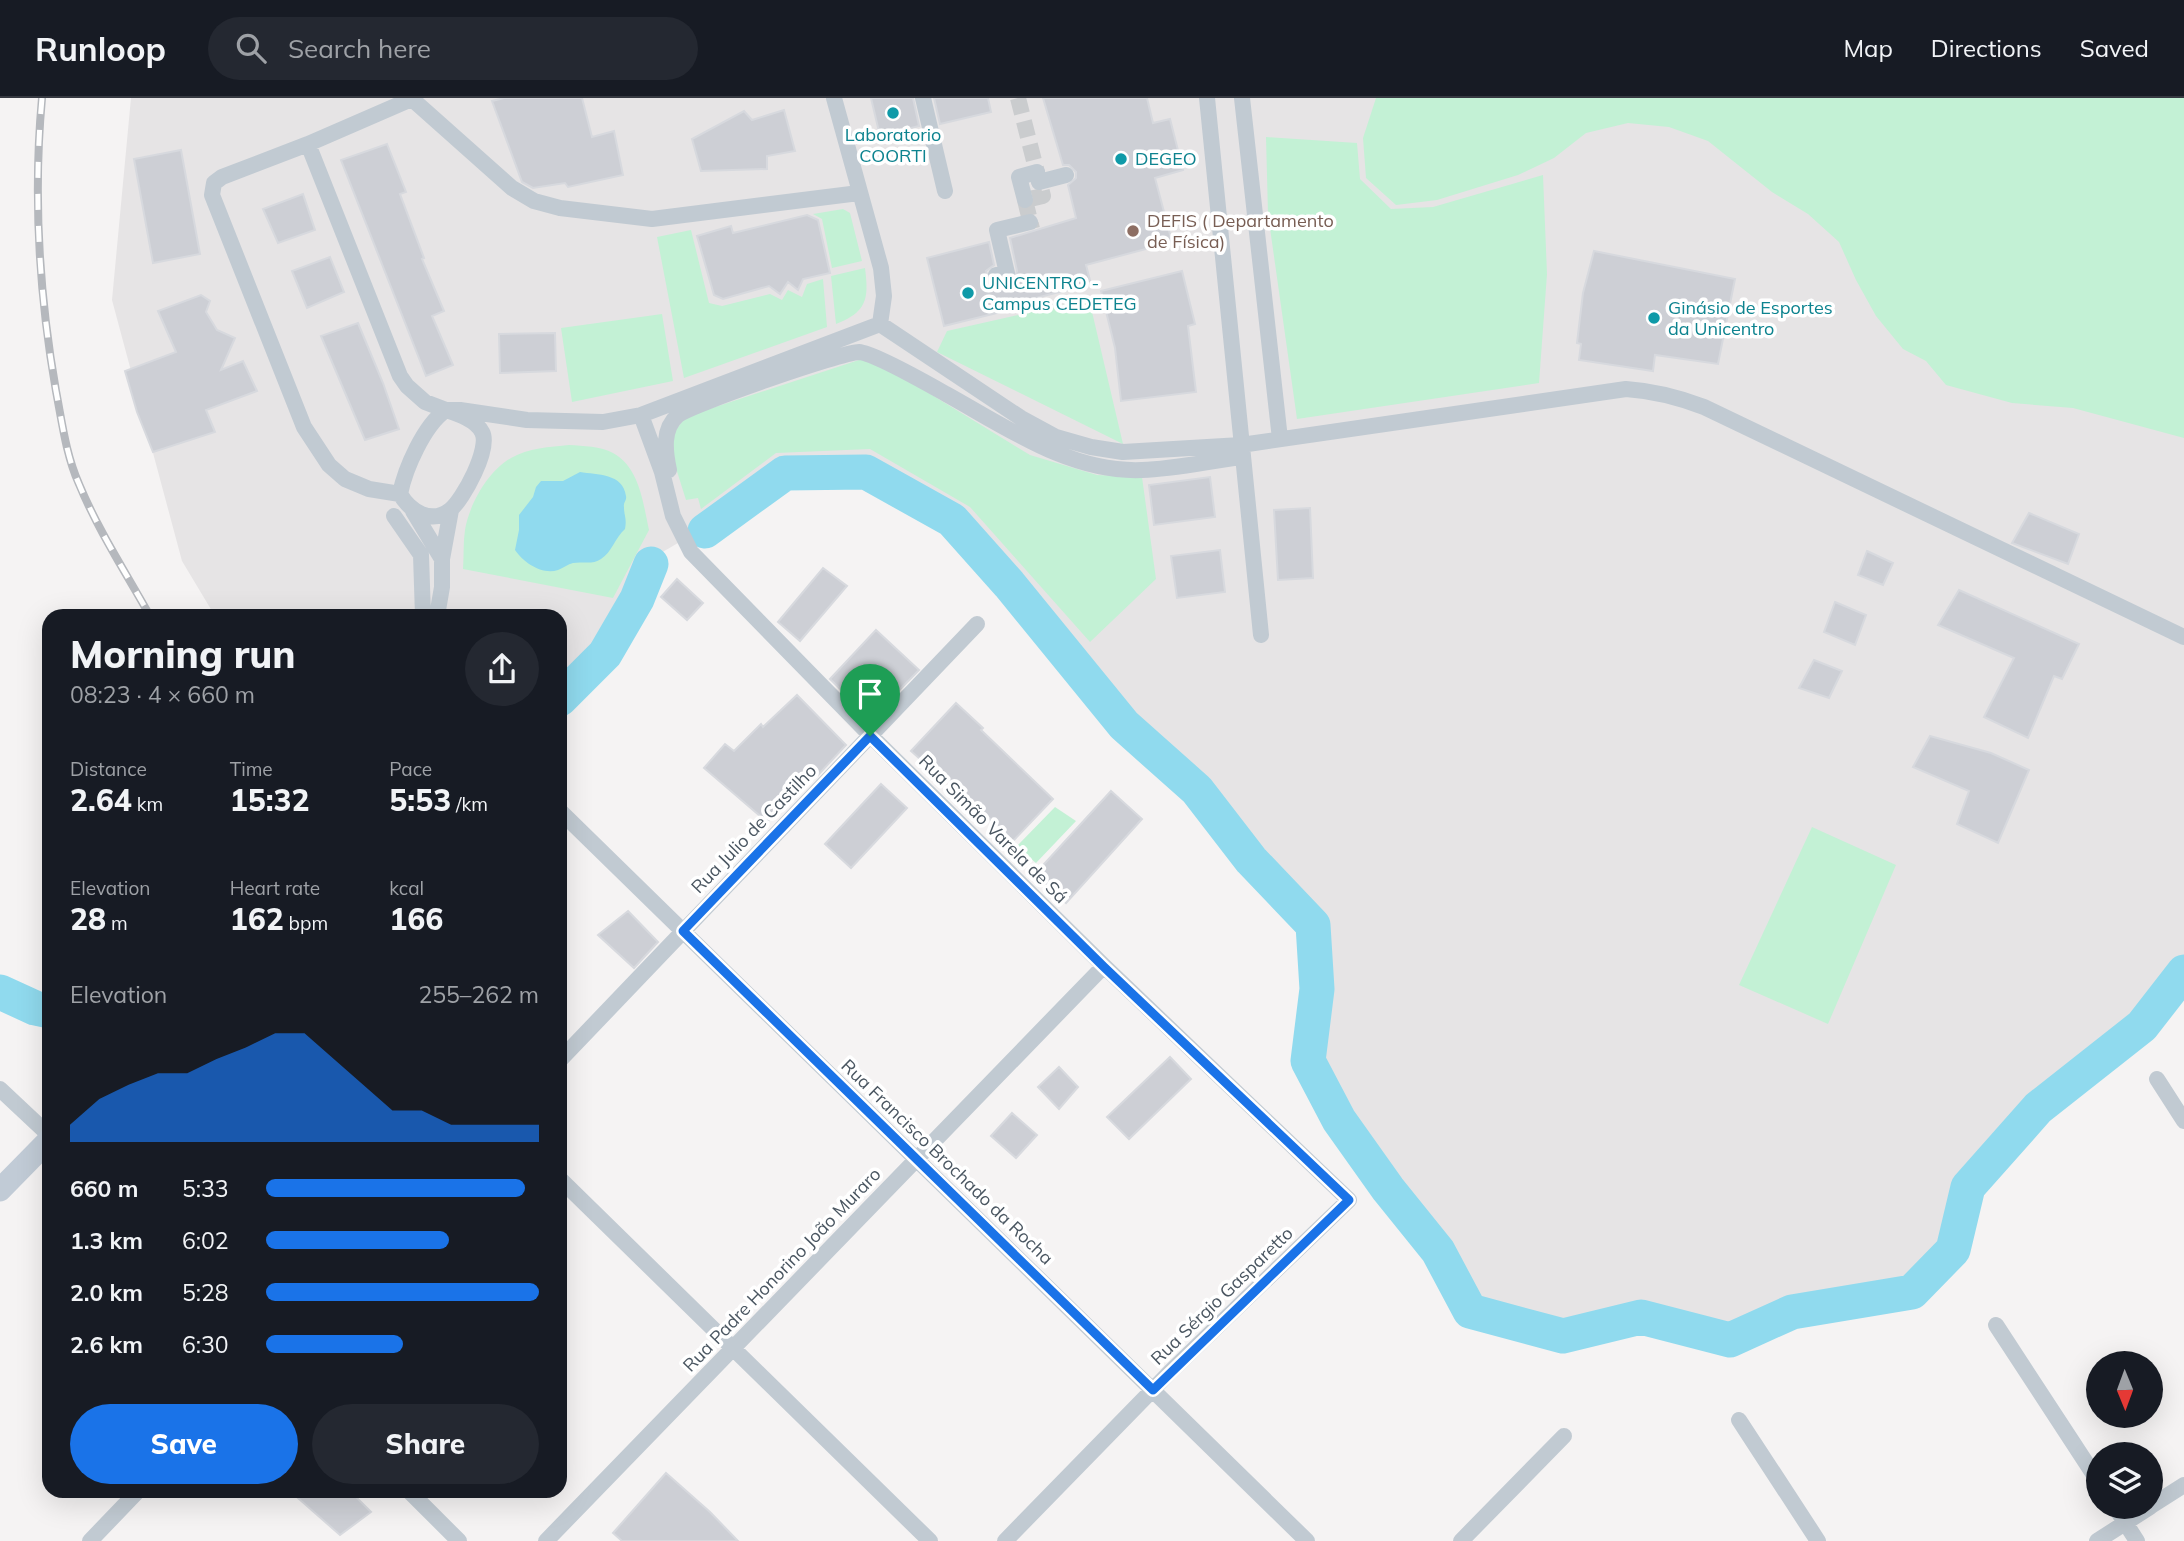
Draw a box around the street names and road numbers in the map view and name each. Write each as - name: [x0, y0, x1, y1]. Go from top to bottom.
- street label: Rua Simão Varela de Sá: [914, 749, 1073, 908]
- street label: Rua Julio de Castilho: [686, 759, 821, 898]
- street label: Rua Francisco Brochado da Rocha: [837, 1054, 1058, 1269]
- street label: Rua Padre Honorino João Muraro: [678, 1163, 885, 1377]
- street label: Rua Sérgio Gasparetto: [1146, 1222, 1298, 1370]

